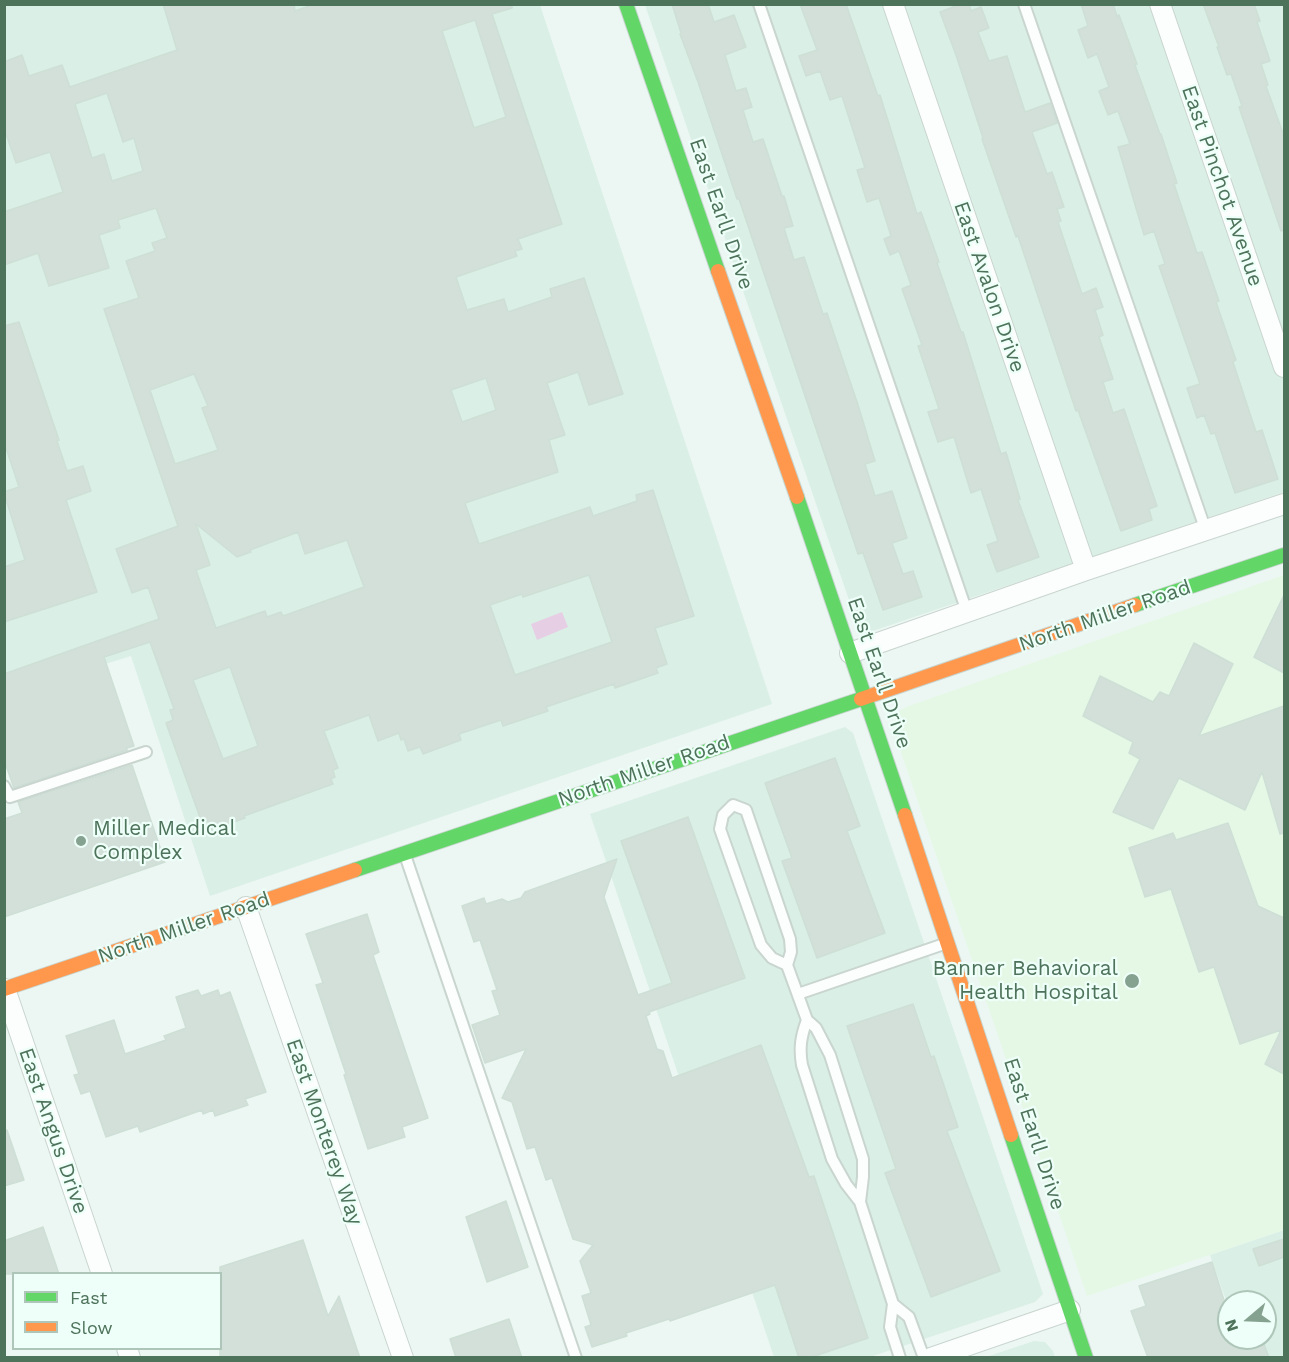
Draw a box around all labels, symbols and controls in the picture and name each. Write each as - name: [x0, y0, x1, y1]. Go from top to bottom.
- street label: East Pinchot Avenue: [1176, 82, 1268, 290]
- street label: East Earll Drive: [683, 135, 759, 293]
- street label: East Avalon Drive: [948, 198, 1030, 376]
- street label: North Miller Road: [1016, 575, 1194, 657]
- street label: East Earll Drive: [841, 594, 917, 752]
- street label: North Miller Road: [555, 730, 733, 812]
- place label: Miller Medical Complex: [93, 816, 236, 866]
- marker: Miller Medical Complex: [74, 834, 88, 848]
- street label: North Miller Road: [95, 887, 273, 969]
- place label: Banner Behavioral Health Hospital: [933, 956, 1118, 1006]
- marker: Banner Behavioral Health Hospital: [1123, 972, 1141, 990]
- street label: East Monterey Way: [280, 1035, 368, 1229]
- street label: East Angus Drive: [13, 1045, 93, 1217]
- street label: East Earll Drive: [998, 1055, 1070, 1213]
- legend: [12, 1272, 222, 1350]
- text: Fast: [70, 1287, 107, 1308]
- north arrow: [1217, 1290, 1277, 1350]
- text: Slow: [70, 1317, 113, 1338]
- text: N: [1220, 1317, 1242, 1334]

